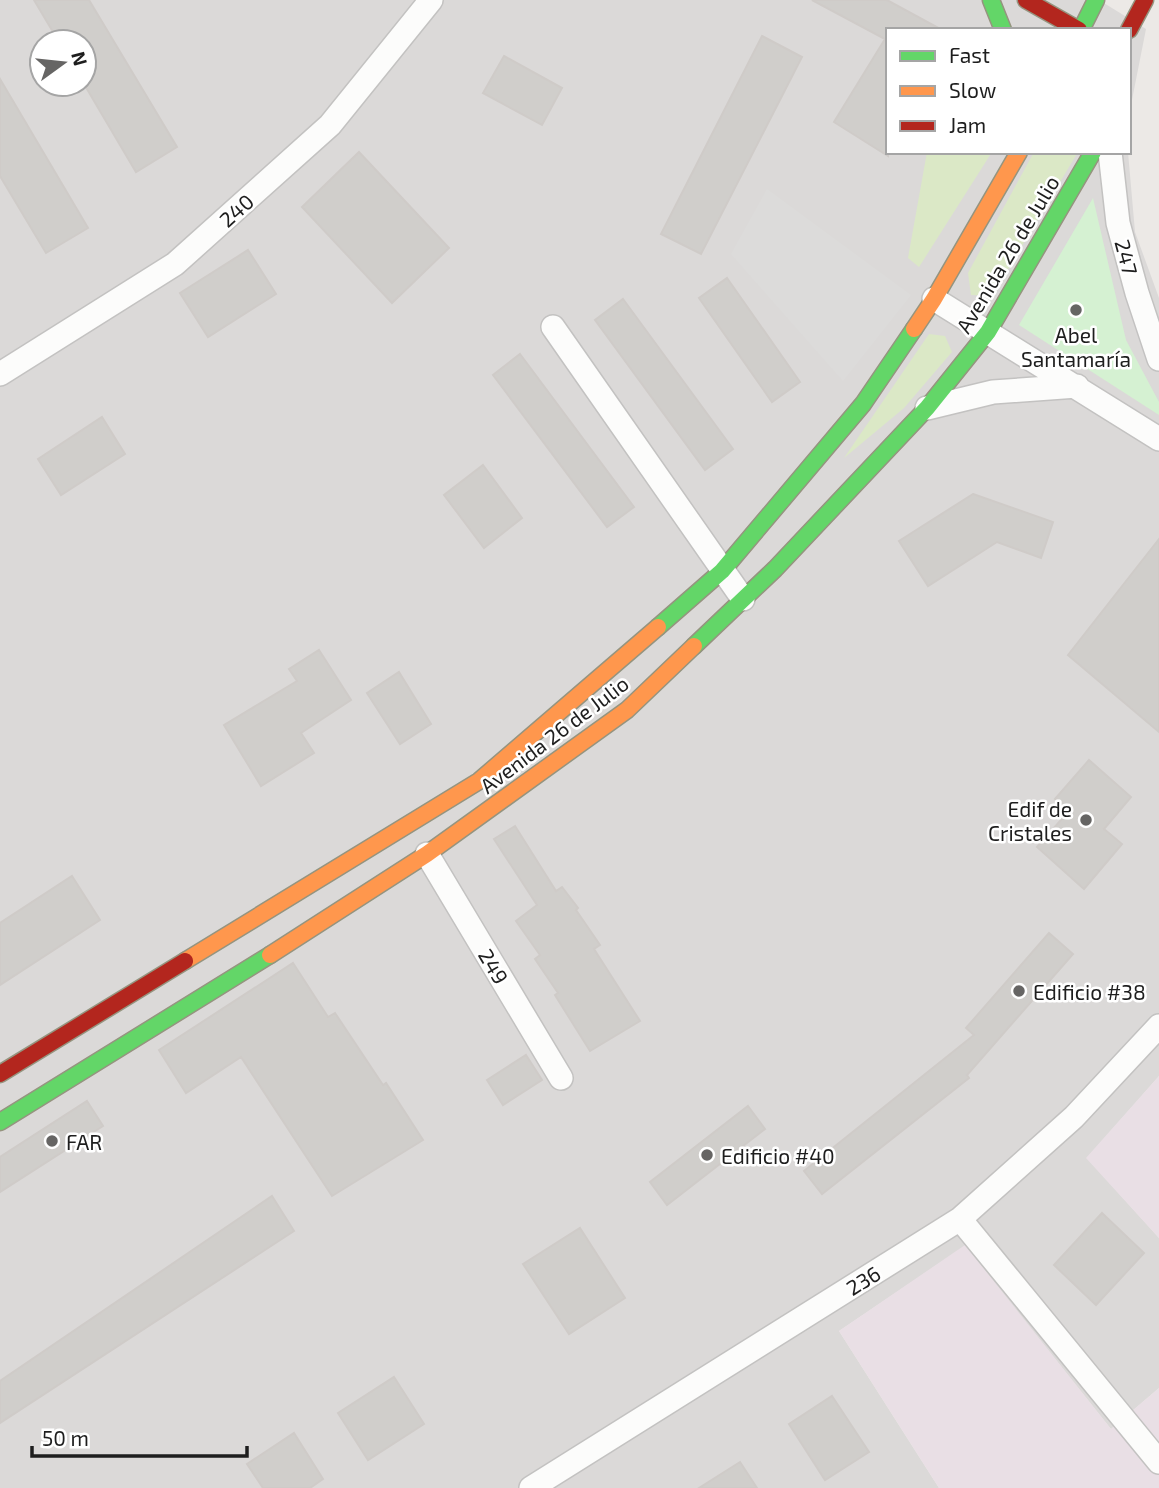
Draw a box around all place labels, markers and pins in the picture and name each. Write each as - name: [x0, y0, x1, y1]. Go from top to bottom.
- marker: Abel Santamaría: [1068, 302, 1084, 318]
- place label: Abel Santamaría: [1021, 322, 1131, 371]
- place label: Edif de Cristales: [988, 796, 1072, 845]
- marker: Edif de Cristales: [1078, 812, 1094, 828]
- place label: Edificio #38: [1033, 979, 1146, 1004]
- marker: Edificio #38: [1011, 983, 1027, 999]
- place label: FAR: [66, 1129, 102, 1154]
- marker: FAR: [44, 1133, 60, 1149]
- place label: Edificio #40: [721, 1143, 835, 1168]
- marker: Edificio #40: [699, 1147, 715, 1163]

